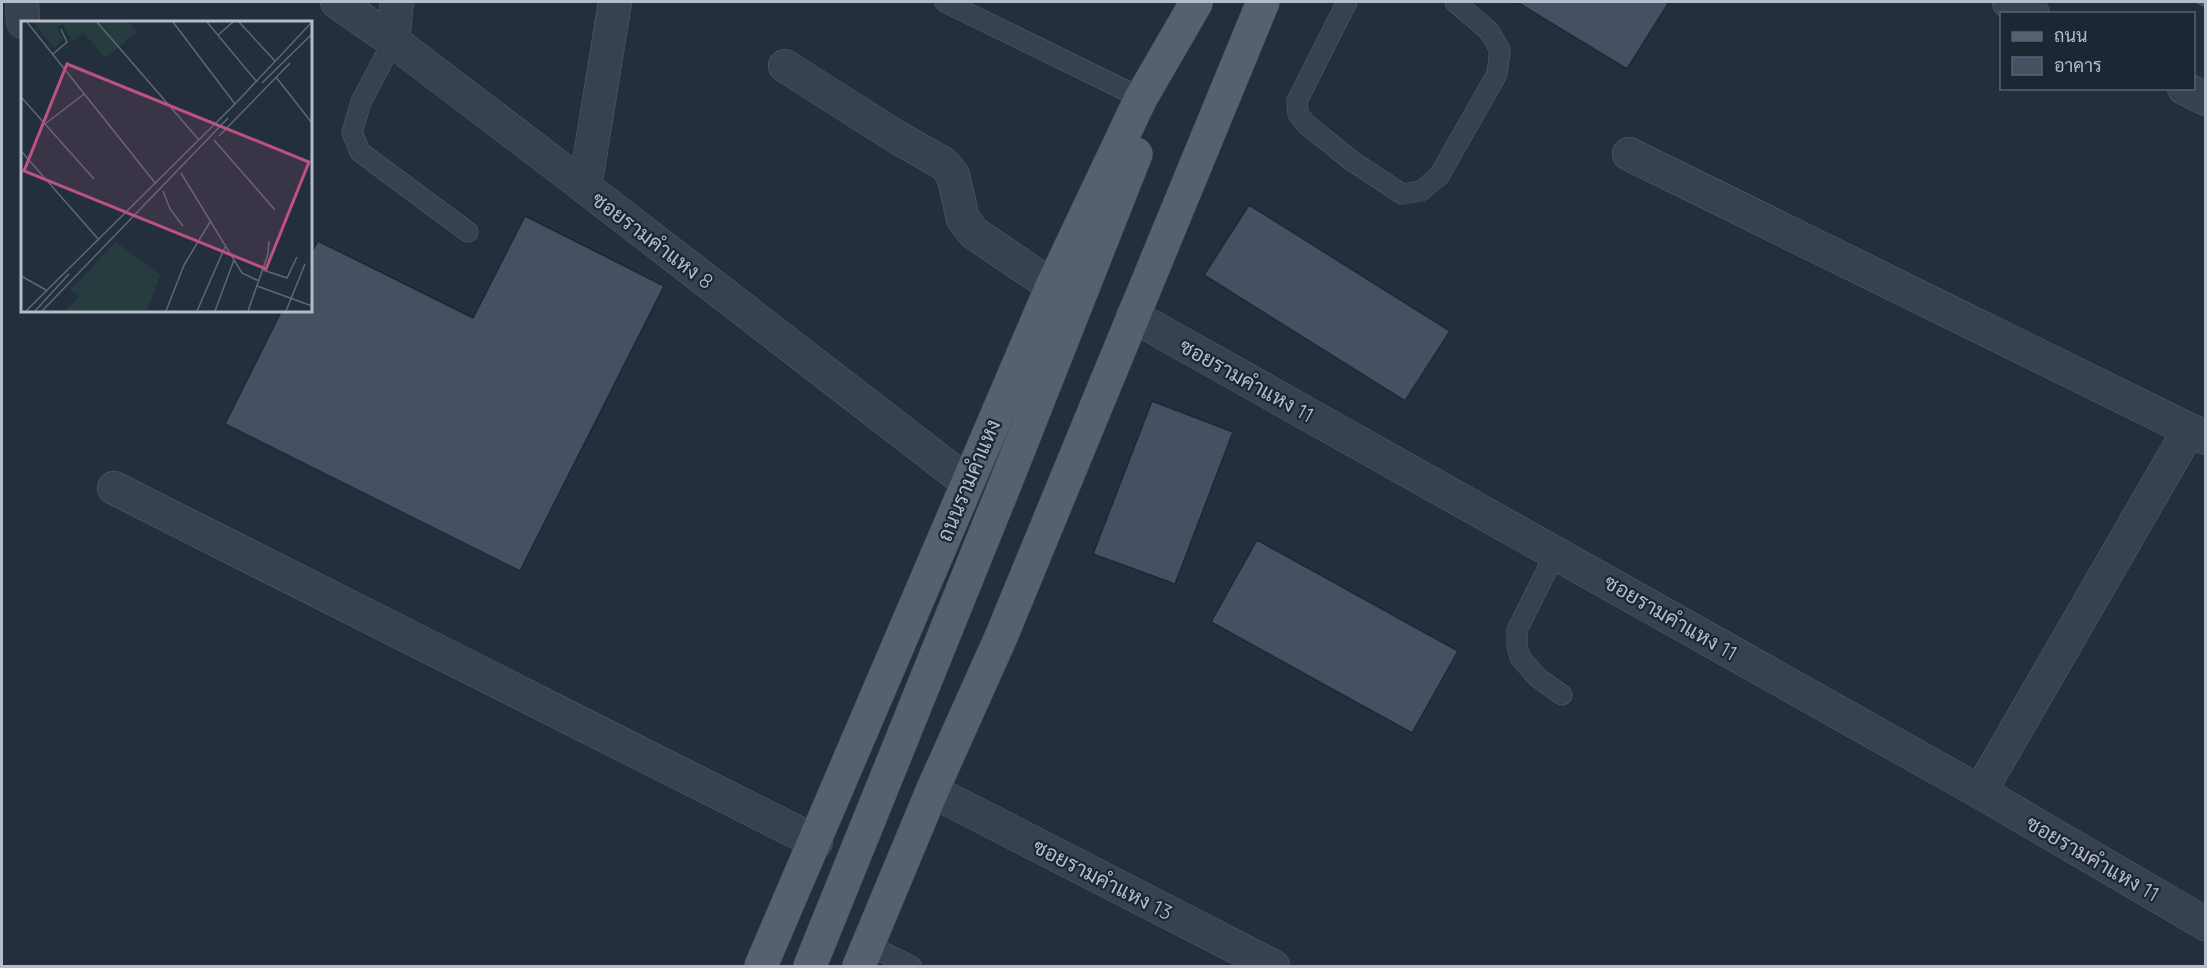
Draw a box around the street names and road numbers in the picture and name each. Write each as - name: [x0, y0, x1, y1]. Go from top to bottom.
- street label: ซอยรามคำแหง 8: [587, 186, 719, 294]
- street label: ซอยรามคำแหง 11: [1175, 332, 1319, 428]
- street label: ถนนรามคำแหง: [931, 415, 1005, 545]
- street label: ซอยรามคำแหง 11: [1600, 568, 1742, 666]
- street label: ซอยรามคำแหง 11: [2022, 809, 2164, 907]
- street label: ซอยรามคำแหง 13: [1029, 833, 1177, 925]

